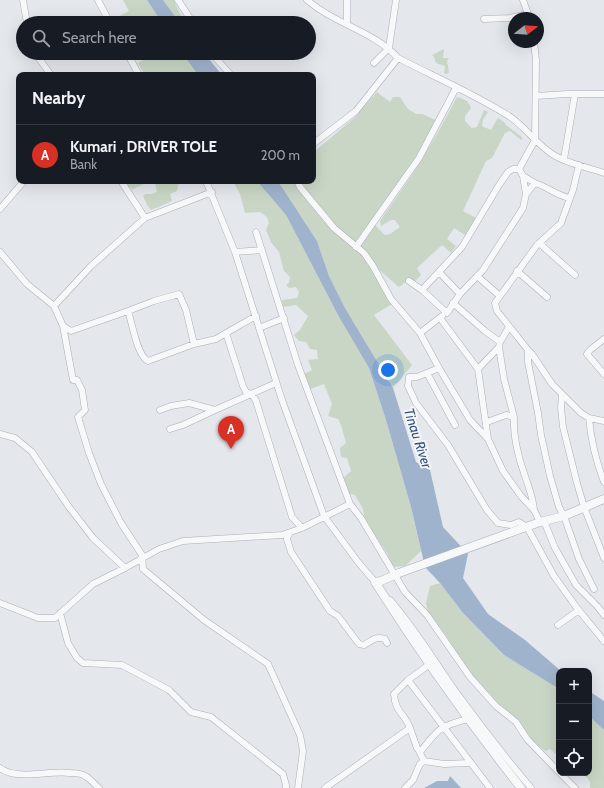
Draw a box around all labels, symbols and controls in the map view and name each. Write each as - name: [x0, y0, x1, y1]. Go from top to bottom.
- north arrow: [508, 12, 544, 48]
- search box: [16, 16, 316, 60]
- icon: search: [30, 27, 52, 49]
- text: Search here: [62, 29, 137, 47]
- text: Nearby: [32, 88, 85, 108]
- text: Kumari , DRIVER TOLE: [70, 138, 217, 156]
- text: A: [41, 147, 49, 163]
- text: 200 m: [261, 147, 300, 163]
- text: Bank: [70, 156, 97, 172]
- your location: [378, 360, 398, 380]
- water label: Tinau River: [400, 406, 436, 471]
- pin: A: [218, 416, 244, 449]
- map controls: [556, 668, 592, 776]
- button: +: [556, 668, 592, 704]
- button: −: [556, 704, 592, 740]
- button: locate: [556, 740, 592, 776]

